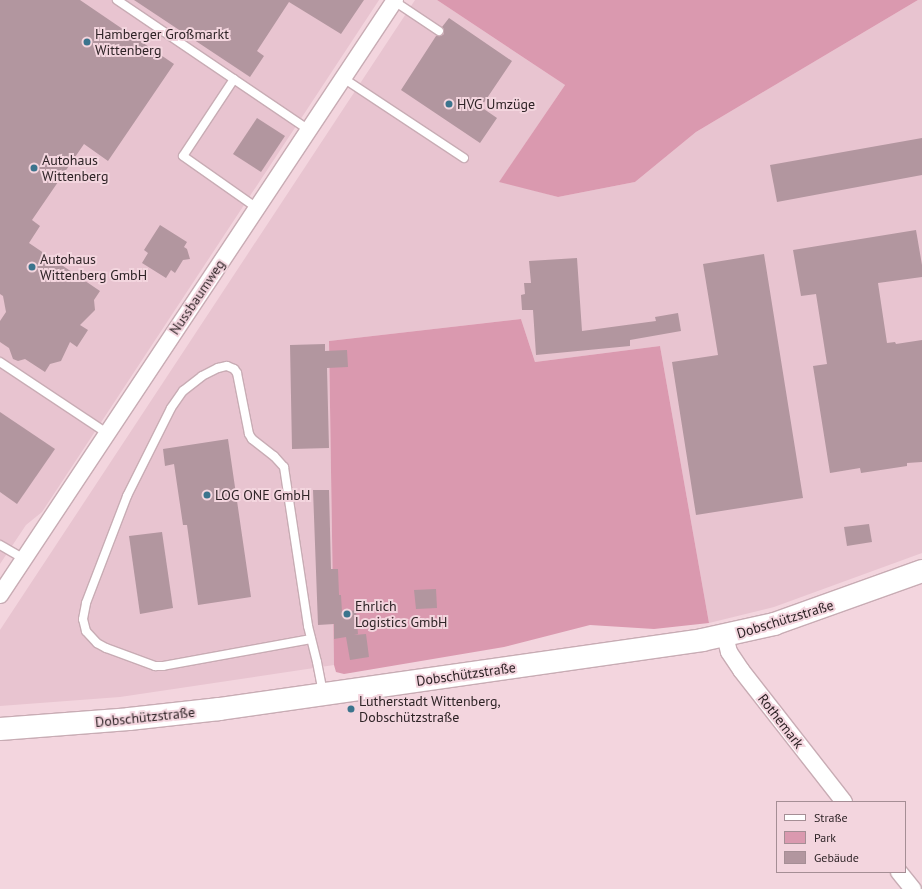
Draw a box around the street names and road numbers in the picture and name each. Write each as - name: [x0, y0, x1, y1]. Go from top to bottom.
- street label: Nussbaumweg: [166, 256, 228, 338]
- street label: Dobschützstraße: [735, 596, 835, 642]
- street label: Dobschützstraße: [415, 659, 517, 689]
- street label: Rothemark: [755, 690, 807, 752]
- street label: Dobschützstraße: [94, 703, 196, 731]

